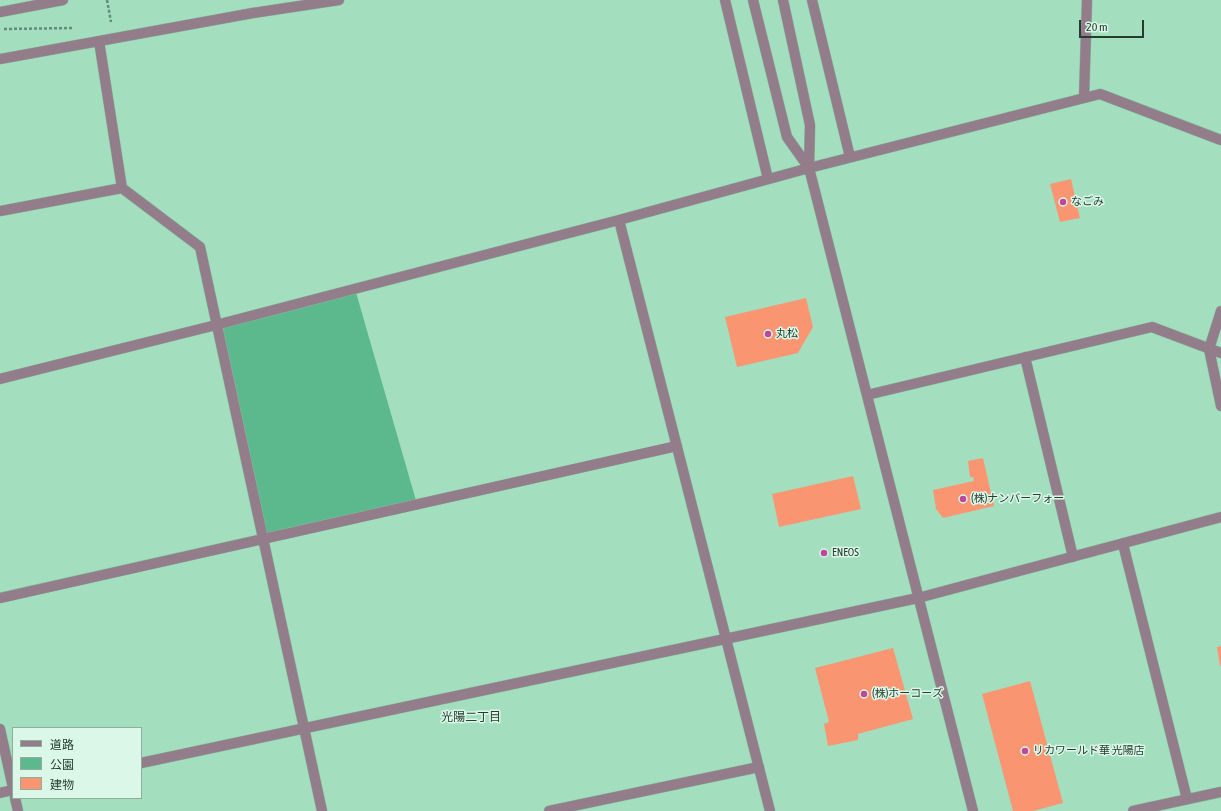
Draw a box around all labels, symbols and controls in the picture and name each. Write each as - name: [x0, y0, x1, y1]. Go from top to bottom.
- scale bar: [1081, 12, 1146, 38]
- text: 20 m: [1086, 20, 1108, 34]
- place label: なごみ: [1071, 195, 1104, 209]
- marker: なごみ: [1058, 197, 1068, 207]
- place label: 丸松: [776, 327, 798, 341]
- marker: 丸松: [763, 329, 773, 339]
- place label: (株)ナンバーフォー: [971, 492, 1064, 506]
- marker: (株)ナンバーフォー: [958, 494, 968, 504]
- place label: ENEOS: [832, 546, 859, 560]
- marker: ENEOS: [819, 548, 829, 558]
- place label: (株)ホーコーズ: [872, 687, 943, 701]
- marker: (株)ホーコーズ: [859, 689, 869, 699]
- district label: 光陽二丁目: [441, 710, 501, 724]
- legend: [12, 727, 142, 799]
- text: 道路: [50, 738, 74, 752]
- place label: リカワールド華 光陽店: [1033, 744, 1145, 758]
- marker: リカワールド華 光陽店: [1020, 746, 1030, 756]
- text: 公園: [50, 758, 74, 772]
- text: 建物: [50, 778, 74, 792]

